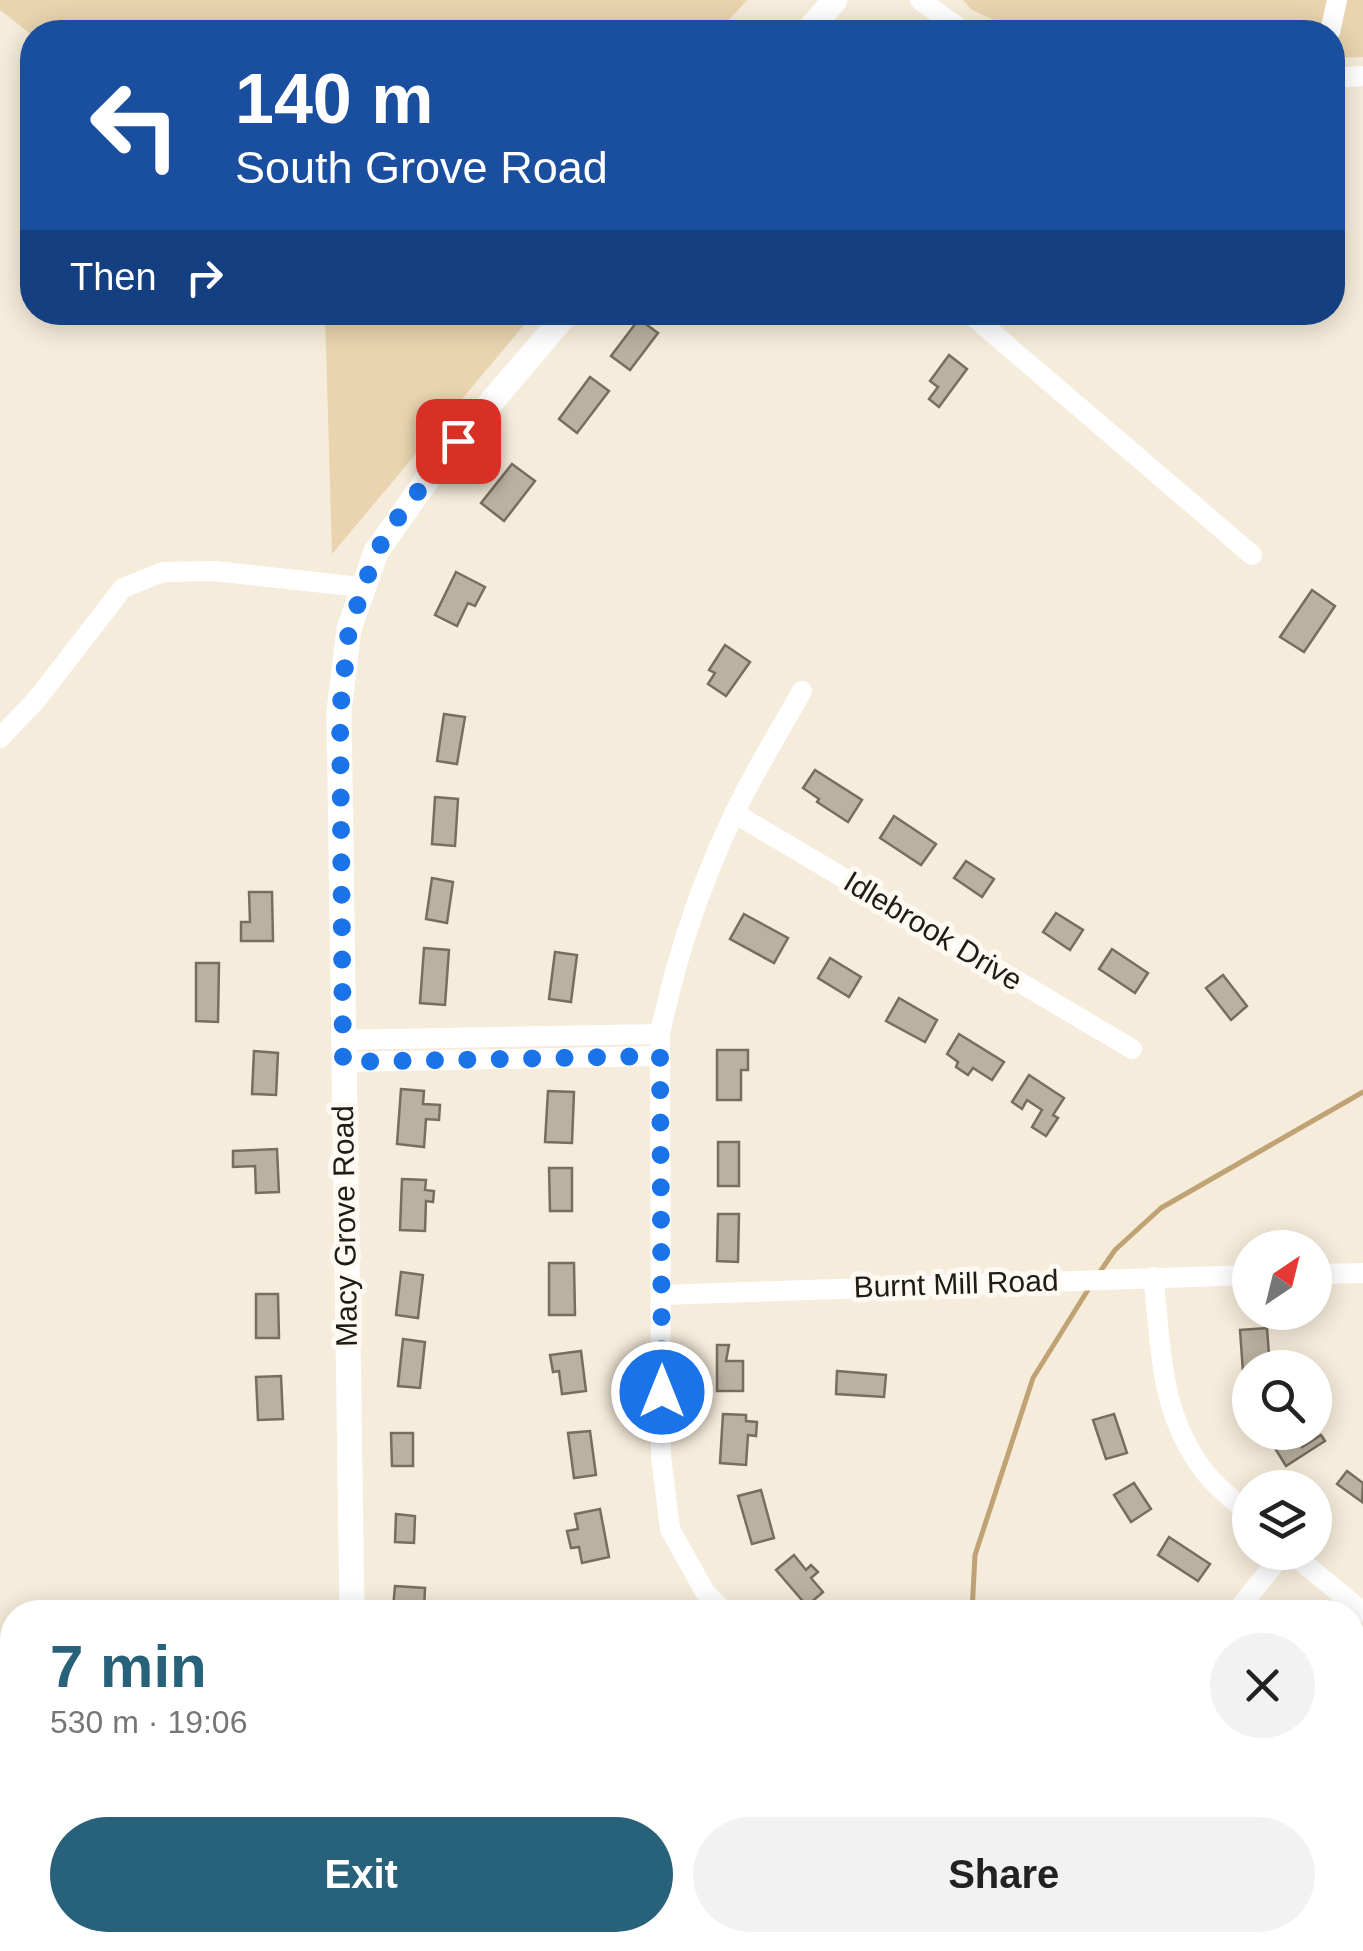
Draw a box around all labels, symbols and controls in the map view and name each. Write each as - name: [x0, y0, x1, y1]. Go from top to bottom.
- icon: left: [70, 60, 200, 190]
- text: 140 m: [235, 60, 433, 138]
- text: South Grove Road: [235, 142, 608, 193]
- icon: right: [177, 250, 232, 305]
- text: Then: [70, 256, 157, 298]
- pin: [416, 399, 501, 484]
- icon: arrive: [431, 414, 486, 469]
- street label: Idlebrook Drive: [838, 864, 1028, 997]
- street label: Macy Grove Road: [326, 1105, 363, 1347]
- north arrow: [1232, 1230, 1332, 1330]
- map controls: [1232, 1230, 1332, 1570]
- street label: Burnt Mill Road: [853, 1263, 1059, 1304]
- position arrow: [610, 1340, 714, 1444]
- button: search: [1232, 1350, 1332, 1450]
- button: layers: [1232, 1470, 1332, 1570]
- text: 7 min: [50, 1633, 207, 1700]
- button: close: [1210, 1633, 1315, 1738]
- text: 530 m · 19:06: [50, 1704, 247, 1740]
- button: Exit: [50, 1817, 673, 1932]
- button: Share: [693, 1817, 1315, 1932]

